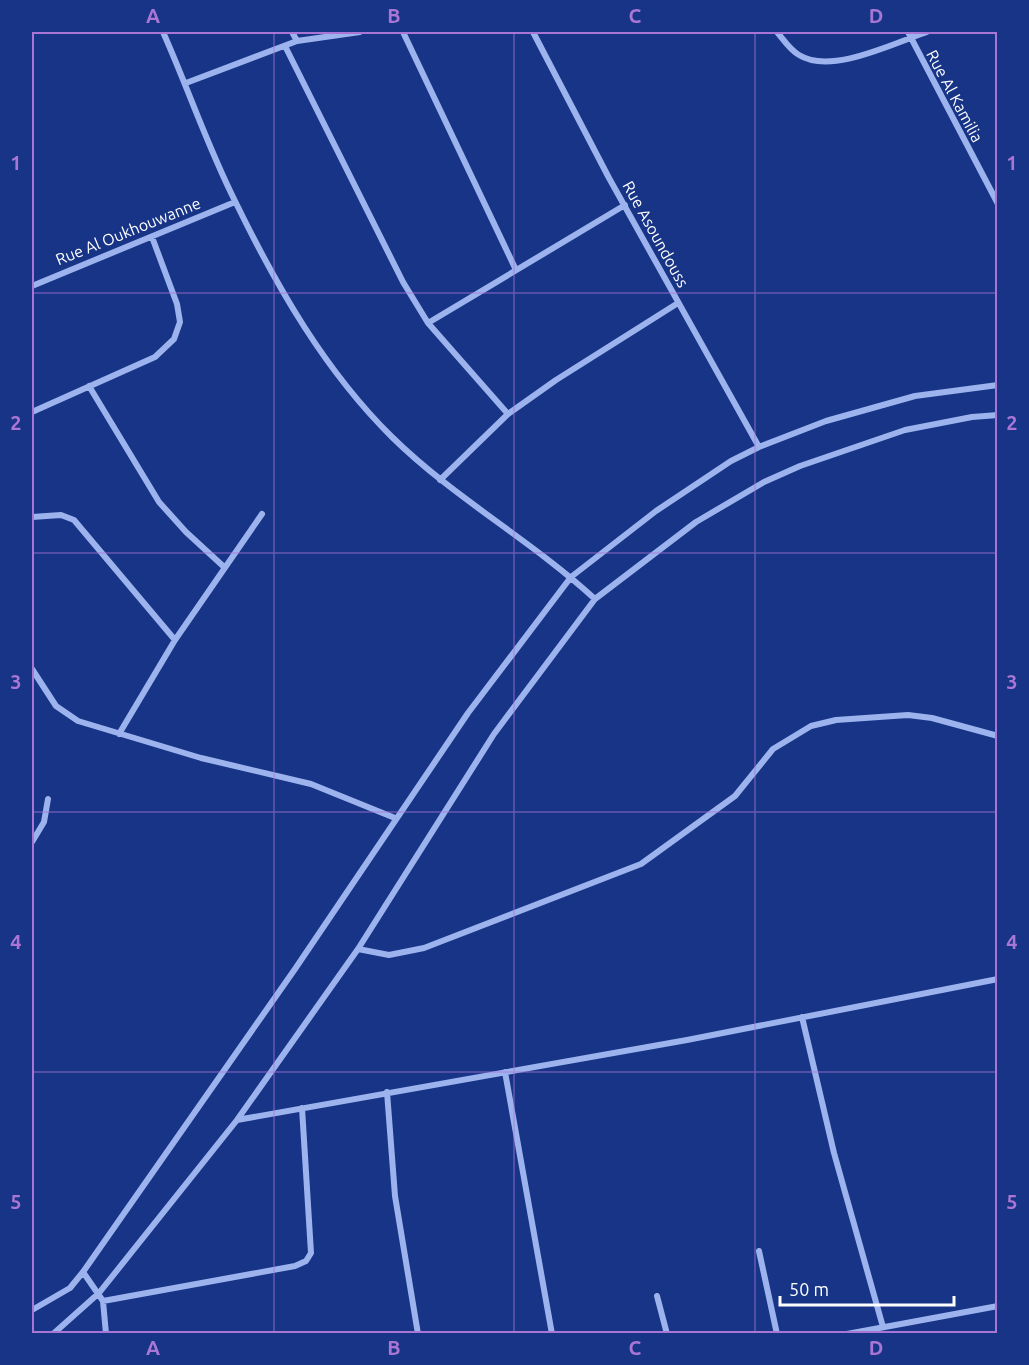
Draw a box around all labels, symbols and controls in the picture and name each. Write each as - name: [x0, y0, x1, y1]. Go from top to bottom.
- text: A: [146, 4, 160, 27]
- text: B: [387, 4, 401, 27]
- text: C: [629, 4, 642, 27]
- text: D: [869, 4, 883, 27]
- street label: Rue Al Kamilia: [923, 47, 987, 145]
- text: 1: [10, 151, 22, 174]
- text: 1: [1006, 151, 1018, 174]
- street label: Rue Asoundouss: [619, 178, 693, 290]
- street label: Rue Al Oukhouwanne: [53, 194, 203, 268]
- text: 2: [10, 411, 22, 434]
- text: 2: [1006, 411, 1018, 434]
- text: 3: [10, 670, 22, 693]
- text: 3: [1006, 670, 1018, 693]
- text: 4: [10, 930, 22, 953]
- text: 4: [1006, 930, 1018, 953]
- text: 5: [10, 1190, 22, 1213]
- text: 5: [1006, 1190, 1018, 1213]
- scale bar: [780, 1269, 954, 1307]
- text: 50 m: [789, 1279, 829, 1299]
- text: A: [146, 1336, 160, 1359]
- text: B: [387, 1336, 401, 1359]
- text: C: [629, 1336, 642, 1359]
- text: D: [869, 1336, 883, 1359]

